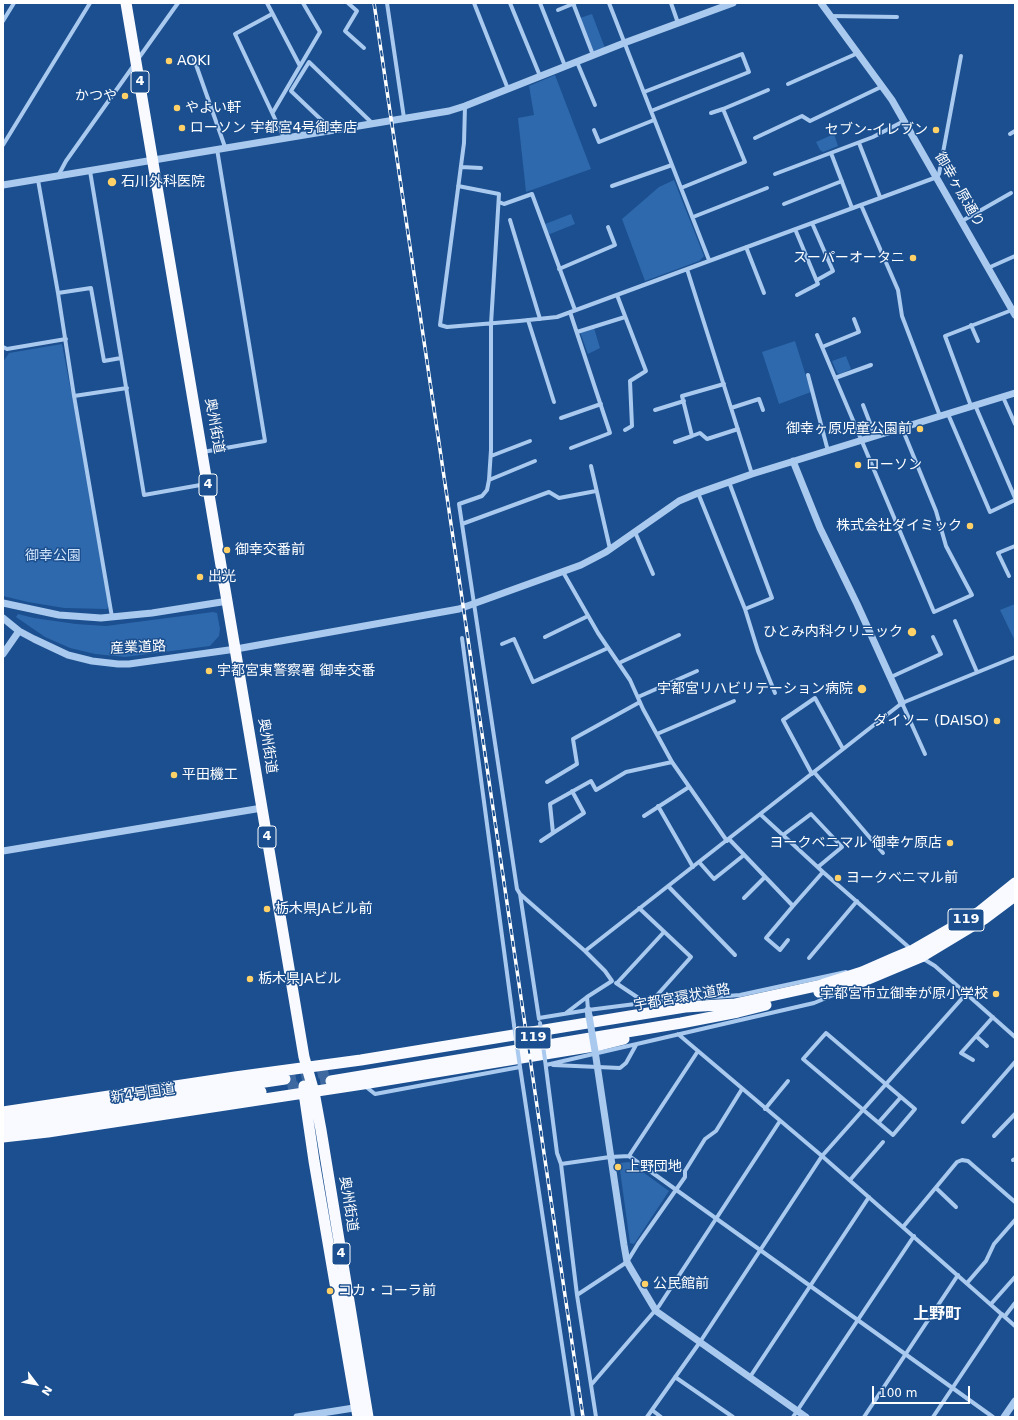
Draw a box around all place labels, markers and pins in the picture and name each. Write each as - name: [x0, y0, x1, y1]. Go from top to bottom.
- place label: AOKI: [177, 53, 211, 69]
- marker: AOKI: [164, 56, 174, 66]
- place label: かつや: [75, 88, 117, 104]
- marker: かつや: [120, 91, 130, 101]
- place label: やよい軒: [185, 100, 241, 116]
- marker: やよい軒: [172, 103, 182, 113]
- place label: ローソン 宇都宮4号御幸店: [190, 120, 357, 136]
- place label: セブン-イレブン: [825, 122, 928, 138]
- marker: ローソン 宇都宮4号御幸店: [177, 123, 187, 133]
- marker: セブン-イレブン: [931, 125, 941, 135]
- place label: 石川外科医院: [121, 174, 205, 190]
- marker: 石川外科医院: [106, 176, 118, 188]
- place label: スーパーオータニ: [793, 250, 905, 266]
- marker: スーパーオータニ: [908, 253, 918, 263]
- place label: 御幸ヶ原児童公園前: [786, 421, 912, 437]
- marker: 御幸ヶ原児童公園前: [915, 424, 925, 434]
- place label: ローソン: [866, 457, 922, 473]
- marker: ローソン: [853, 460, 863, 470]
- place label: 株式会社ダイミック: [836, 518, 962, 534]
- marker: 株式会社ダイミック: [965, 521, 975, 531]
- place label: 御幸交番前: [235, 542, 305, 558]
- marker: 御幸交番前: [222, 545, 232, 555]
- place label: 出光: [208, 569, 236, 585]
- marker: 出光: [195, 572, 205, 582]
- place label: ひとみ内科クリニック: [763, 624, 903, 640]
- marker: ひとみ内科クリニック: [906, 626, 918, 638]
- place label: 宇都宮東警察署 御幸交番: [217, 663, 375, 679]
- marker: 宇都宮東警察署 御幸交番: [204, 666, 214, 676]
- place label: 宇都宮リハビリテーション病院: [657, 681, 853, 697]
- marker: 宇都宮リハビリテーション病院: [856, 683, 868, 695]
- place label: ダイソー (DAISO): [873, 713, 989, 729]
- marker: ダイソー (DAISO): [992, 716, 1002, 726]
- place label: 平田機工: [182, 767, 238, 783]
- marker: 平田機工: [169, 770, 179, 780]
- place label: ヨークベニマル 御幸ケ原店: [770, 835, 942, 851]
- marker: ヨークベニマル 御幸ケ原店: [945, 838, 955, 848]
- place label: ヨークベニマル前: [846, 870, 958, 886]
- marker: ヨークベニマル前: [833, 873, 843, 883]
- place label: 栃木県JAビル前: [275, 901, 372, 917]
- marker: 栃木県JAビル前: [262, 904, 272, 914]
- place label: 栃木県JAビル: [258, 971, 341, 987]
- marker: 栃木県JAビル: [245, 974, 255, 984]
- place label: 宇都宮市立御幸が原小学校: [820, 986, 988, 1002]
- marker: 宇都宮市立御幸が原小学校: [991, 989, 1001, 999]
- place label: 上野団地: [626, 1159, 682, 1175]
- marker: 上野団地: [613, 1162, 623, 1172]
- place label: 公民館前: [653, 1276, 709, 1292]
- marker: 公民館前: [640, 1279, 650, 1289]
- place label: コカ・コーラ前: [338, 1283, 436, 1299]
- marker: コカ・コーラ前: [325, 1286, 335, 1296]

